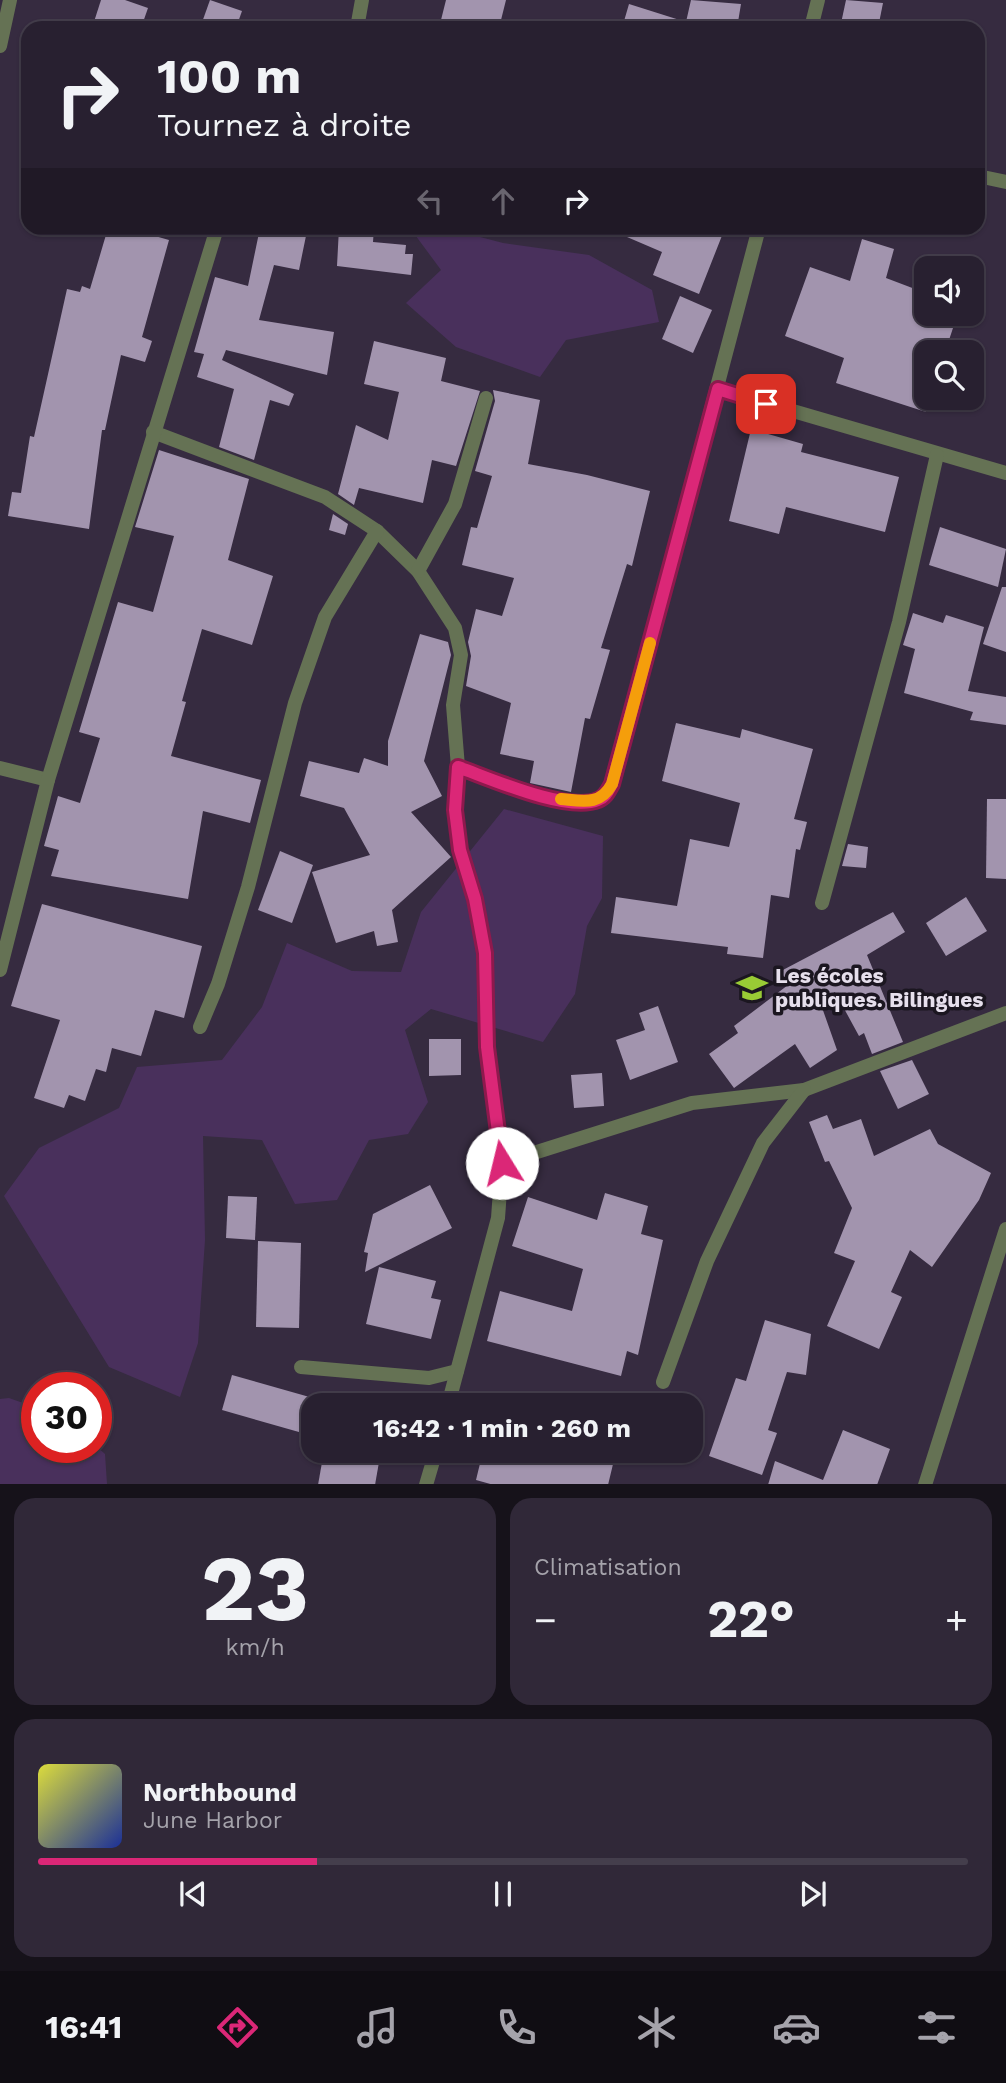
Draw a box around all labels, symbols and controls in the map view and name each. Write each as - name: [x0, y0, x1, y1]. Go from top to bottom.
- text: 100 m: [157, 47, 301, 105]
- icon: right: [42, 49, 133, 140]
- text: Tournez à droite: [157, 106, 412, 144]
- icon: left: [411, 182, 449, 220]
- icon: ahead: [484, 182, 522, 220]
- icon: right: [557, 182, 595, 220]
- map controls: [914, 256, 984, 410]
- button: sound: [914, 256, 984, 326]
- button: search: [914, 340, 984, 410]
- pin: [736, 374, 796, 434]
- icon: arrive: [747, 385, 785, 423]
- place label: Les écoles publiques. Bilingues: [775, 963, 984, 1012]
- school or university icon: Les écoles publiques. Bilingues: [735, 971, 769, 1005]
- position arrow: [465, 1126, 539, 1200]
- speed limit sign: 30: [21, 1372, 112, 1463]
- text: 16:42 · 1 min · 260 m: [373, 1413, 631, 1443]
- text: 23: [201, 1535, 309, 1642]
- text: Climatisation: [534, 1554, 682, 1581]
- text: 22°: [707, 1589, 795, 1650]
- text: −: [534, 1598, 557, 1642]
- text: +: [945, 1598, 968, 1642]
- text: km/h: [225, 1634, 285, 1661]
- text: Northbound: [143, 1777, 297, 1807]
- text: June Harbor: [143, 1807, 282, 1834]
- icon: previous: [174, 1875, 212, 1913]
- icon: pause: [484, 1875, 522, 1913]
- icon: next: [794, 1875, 832, 1913]
- icon: directions: [213, 2003, 262, 2052]
- icon: music: [353, 2003, 402, 2052]
- icon: phone: [492, 2003, 541, 2052]
- icon: climate: [632, 2003, 681, 2052]
- icon: car: [772, 2003, 821, 2052]
- icon: filters: [912, 2003, 961, 2052]
- text: 16:41: [45, 2008, 122, 2046]

